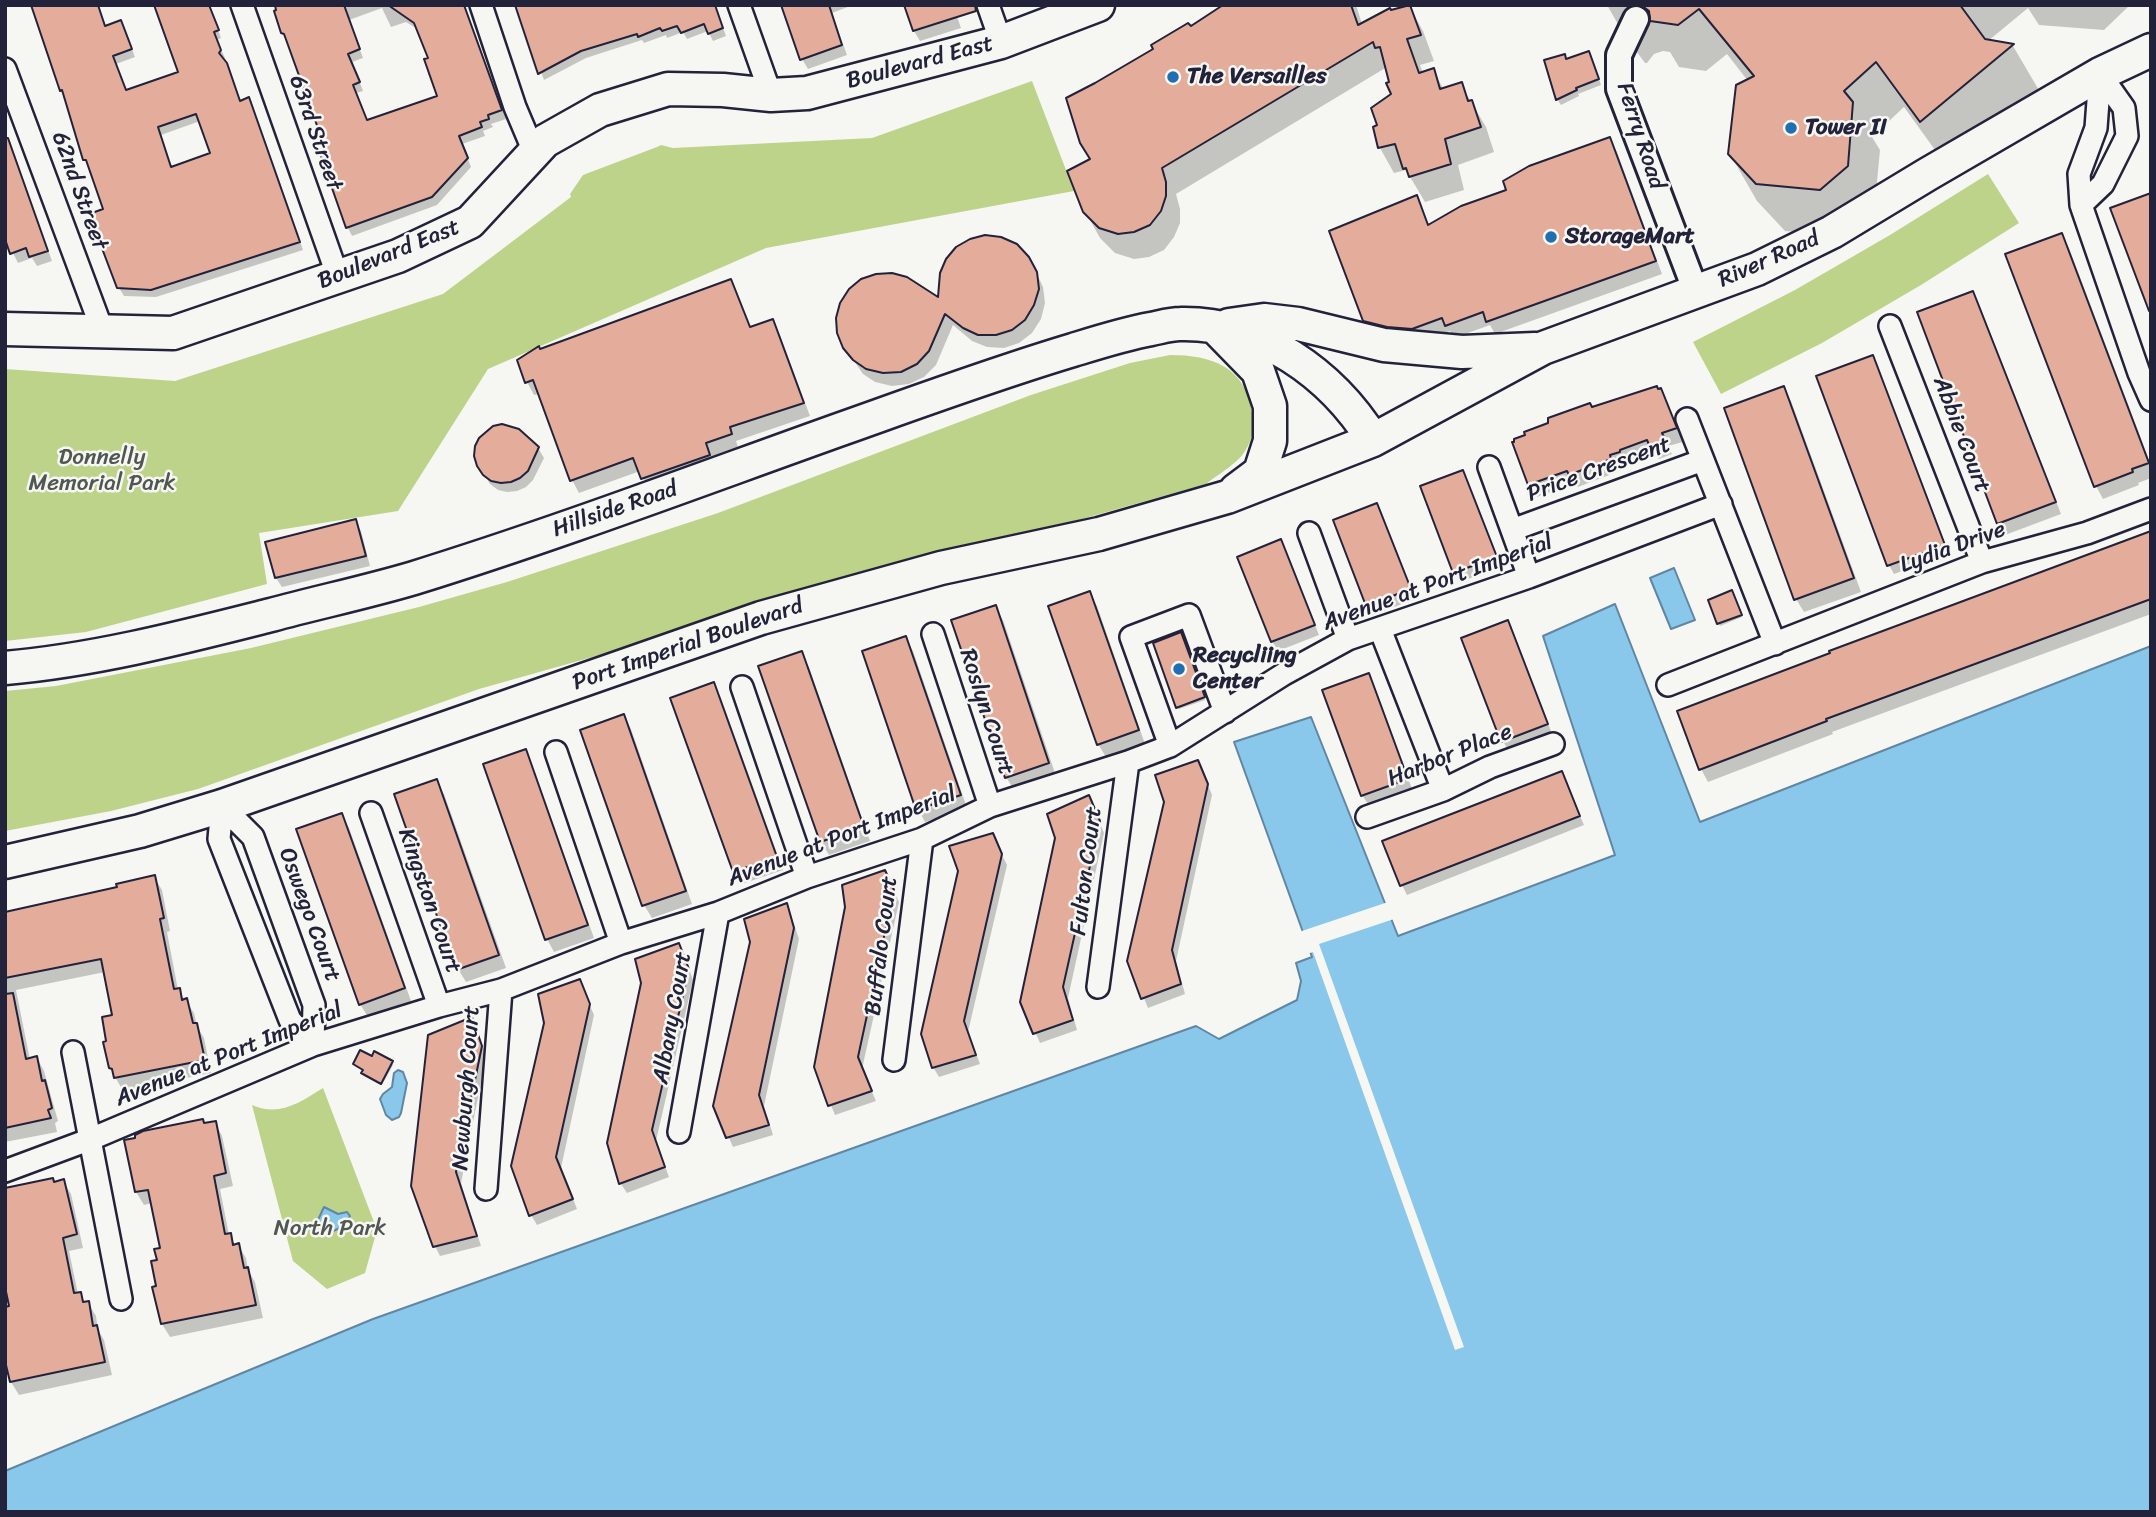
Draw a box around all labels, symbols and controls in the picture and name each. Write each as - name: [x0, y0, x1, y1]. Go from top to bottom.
- street label: Boulevard East: [844, 30, 996, 96]
- place label: The Versailles: [1187, 63, 1327, 91]
- marker: The Versailles: [1165, 69, 1181, 85]
- street label: 63rd Street: [282, 72, 348, 194]
- street label: Ferry Road: [1610, 79, 1670, 193]
- place label: Tower II: [1805, 114, 1887, 142]
- marker: Tower II: [1783, 120, 1799, 136]
- street label: 62nd Street: [45, 128, 113, 254]
- street label: Boulevard East: [314, 214, 464, 296]
- place label: StorageMart: [1565, 223, 1695, 251]
- street label: River Road: [1714, 226, 1824, 294]
- marker: StorageMart: [1543, 229, 1559, 245]
- street label: Abbie Court: [1926, 373, 1996, 497]
- street label: Price Crescent: [1523, 431, 1675, 509]
- park label: Donnelly Memorial Park: [29, 444, 175, 498]
- street label: Hillside Road: [549, 476, 681, 544]
- street label: Lydia Drive: [1896, 516, 2010, 580]
- street label: Avenue at Port Imperial: [1319, 529, 1557, 637]
- street label: Port Imperial Boulevard: [569, 593, 807, 697]
- place label: Recycliing Center: [1193, 642, 1297, 696]
- street label: Roslyn Court: [953, 646, 1019, 778]
- marker: Recycliing Center: [1171, 661, 1187, 677]
- street label: Harbor Place: [1384, 718, 1516, 794]
- street label: Avenue at Port Imperial: [724, 781, 960, 893]
- street label: Fulton Court: [1065, 805, 1109, 937]
- street label: Kingston Court: [391, 825, 467, 977]
- street label: Oswego Court: [272, 844, 346, 986]
- street label: Buffalo Court: [860, 875, 904, 1017]
- street label: Albany Court: [648, 950, 698, 1086]
- street label: Avenue at Port Imperial: [111, 997, 347, 1113]
- street label: Newburgh Court: [447, 1005, 487, 1171]
- park label: North Park: [274, 1215, 386, 1243]

